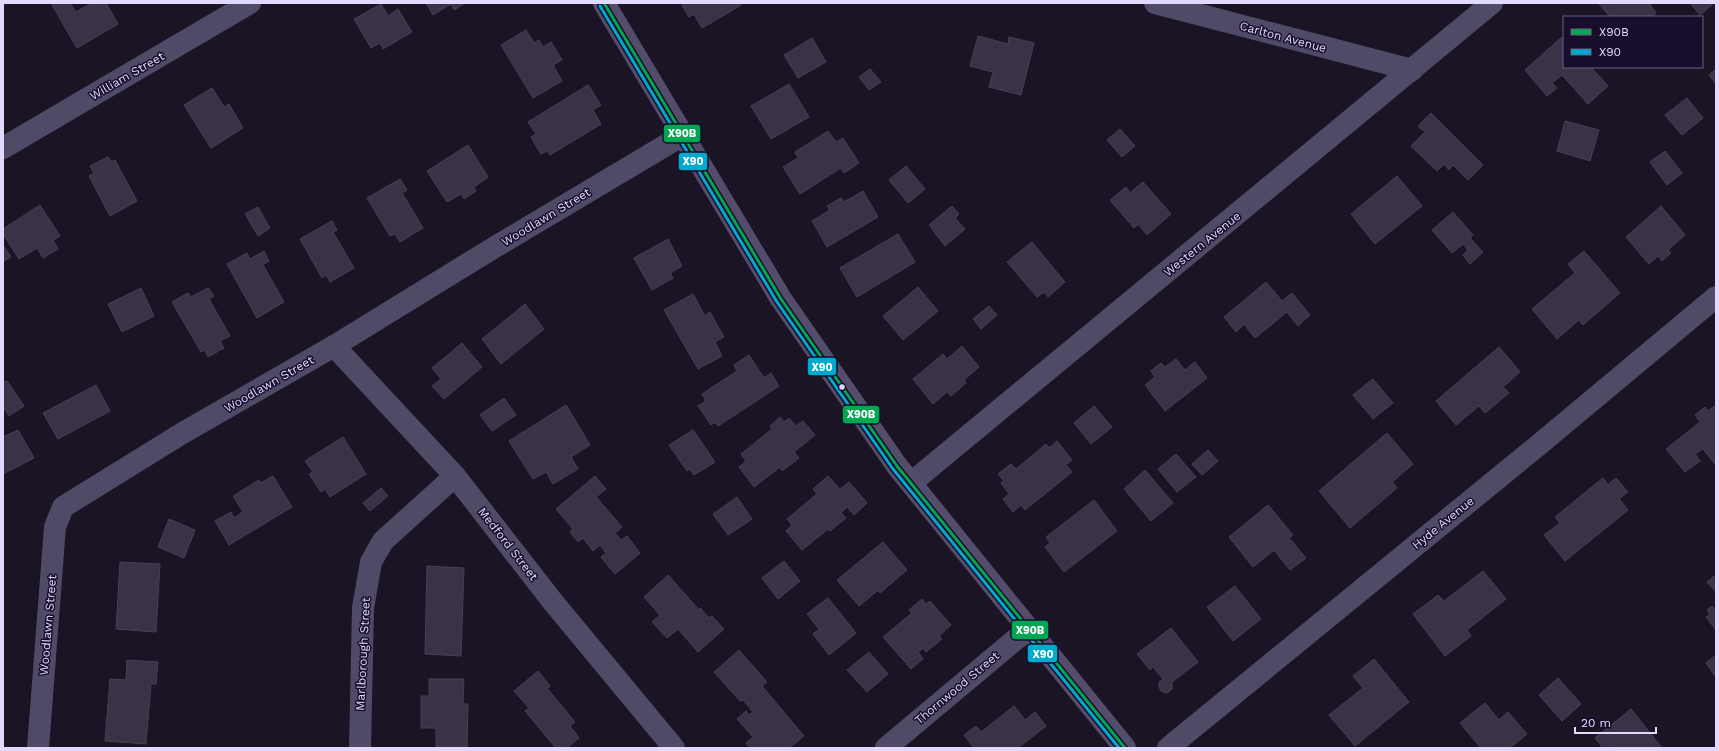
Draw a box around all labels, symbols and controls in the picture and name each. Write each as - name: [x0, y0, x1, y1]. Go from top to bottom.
- legend: [1563, 16, 1703, 68]
- street label: Carlton Avenue: [1238, 19, 1328, 55]
- text: X90B: [1599, 25, 1629, 39]
- text: X90: [1599, 45, 1621, 59]
- street label: William Street: [87, 49, 167, 103]
- line badge: X90B: [663, 124, 701, 143]
- text: X90B: [668, 127, 697, 140]
- line badge: X90: [678, 152, 708, 171]
- text: X90: [682, 155, 704, 168]
- street label: Woodlawn Street: [499, 185, 593, 249]
- street label: Western Avenue: [1161, 209, 1243, 279]
- street label: Woodlawn Street: [222, 353, 316, 415]
- line badge: X90: [807, 357, 837, 376]
- text: X90: [811, 361, 833, 374]
- unlabelled marker: [837, 382, 847, 392]
- line badge: X90B: [842, 405, 880, 424]
- text: X90B: [847, 408, 876, 421]
- street label: Hyde Avenue: [1409, 494, 1477, 552]
- street label: Medford Street: [475, 505, 541, 583]
- street label: Woodlawn Street: [37, 574, 59, 676]
- street label: Marlborough Street: [353, 597, 373, 711]
- line badge: X90B: [1011, 620, 1049, 640]
- text: X90B: [1016, 624, 1045, 637]
- line badge: X90: [1027, 644, 1058, 663]
- text: X90: [1032, 648, 1054, 661]
- street label: Thornwood Street: [912, 649, 1002, 727]
- scale bar: [1575, 709, 1656, 735]
- text: 20 m: [1581, 716, 1611, 730]

